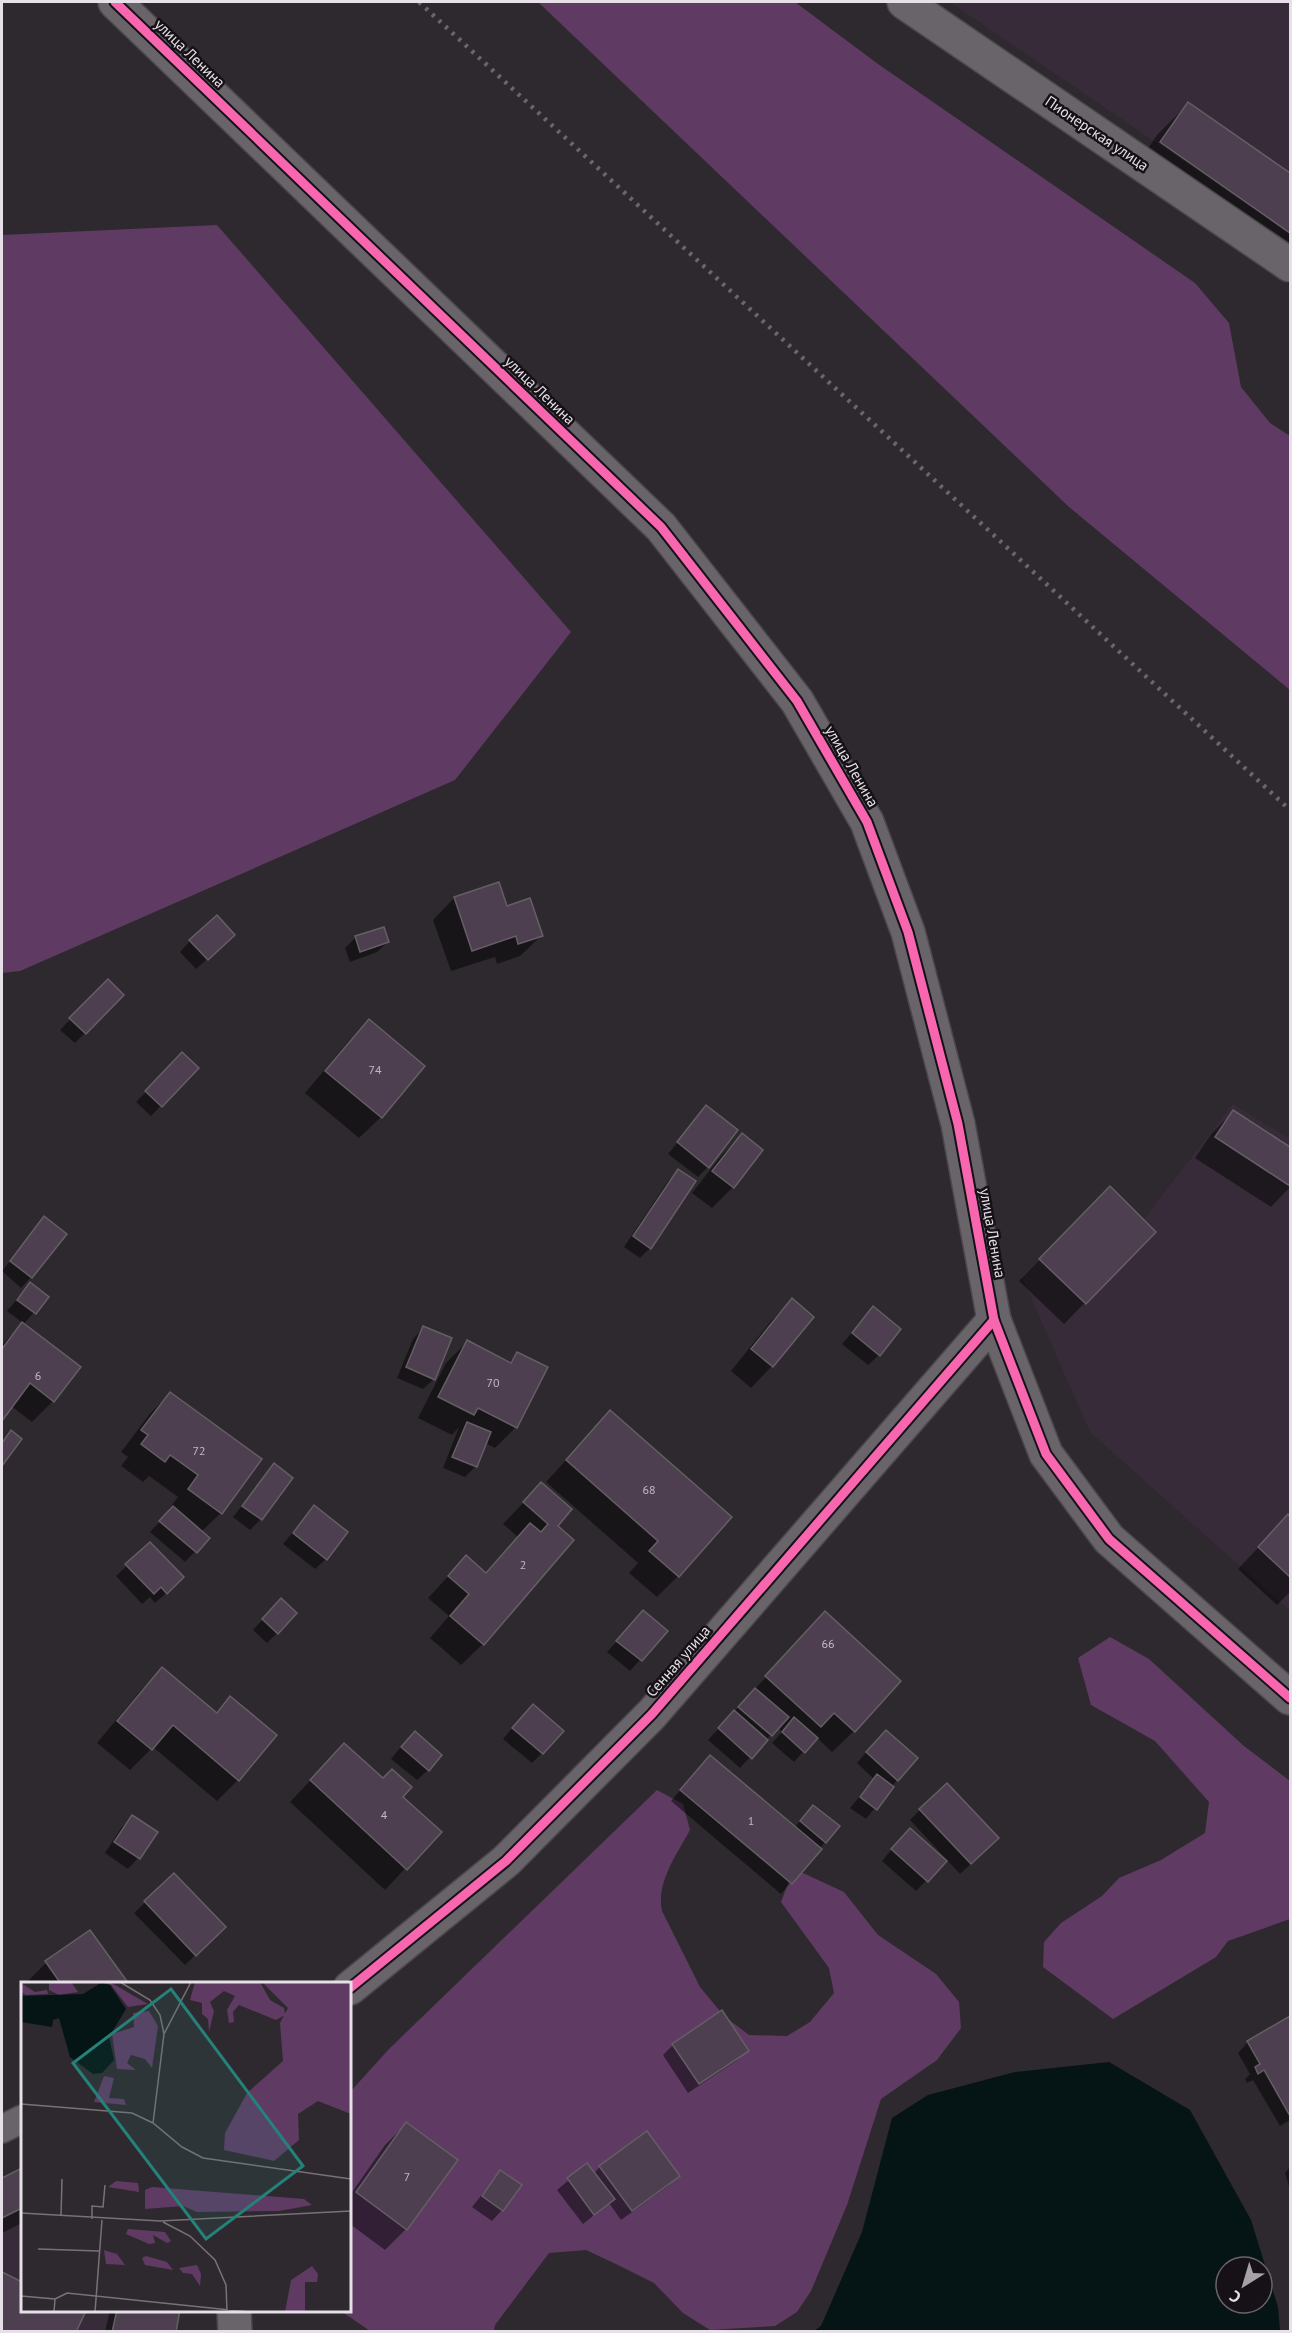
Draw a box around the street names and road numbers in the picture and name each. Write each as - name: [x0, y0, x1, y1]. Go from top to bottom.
- street label: улица Ленина: [151, 15, 229, 91]
- street label: Пионерская улица: [1042, 91, 1152, 175]
- street label: улица Ленина: [501, 352, 579, 428]
- street label: улица Ленина: [821, 722, 883, 810]
- street label: улица Ленина: [976, 1187, 1010, 1279]
- street label: Сенная улица: [642, 1621, 714, 1701]

